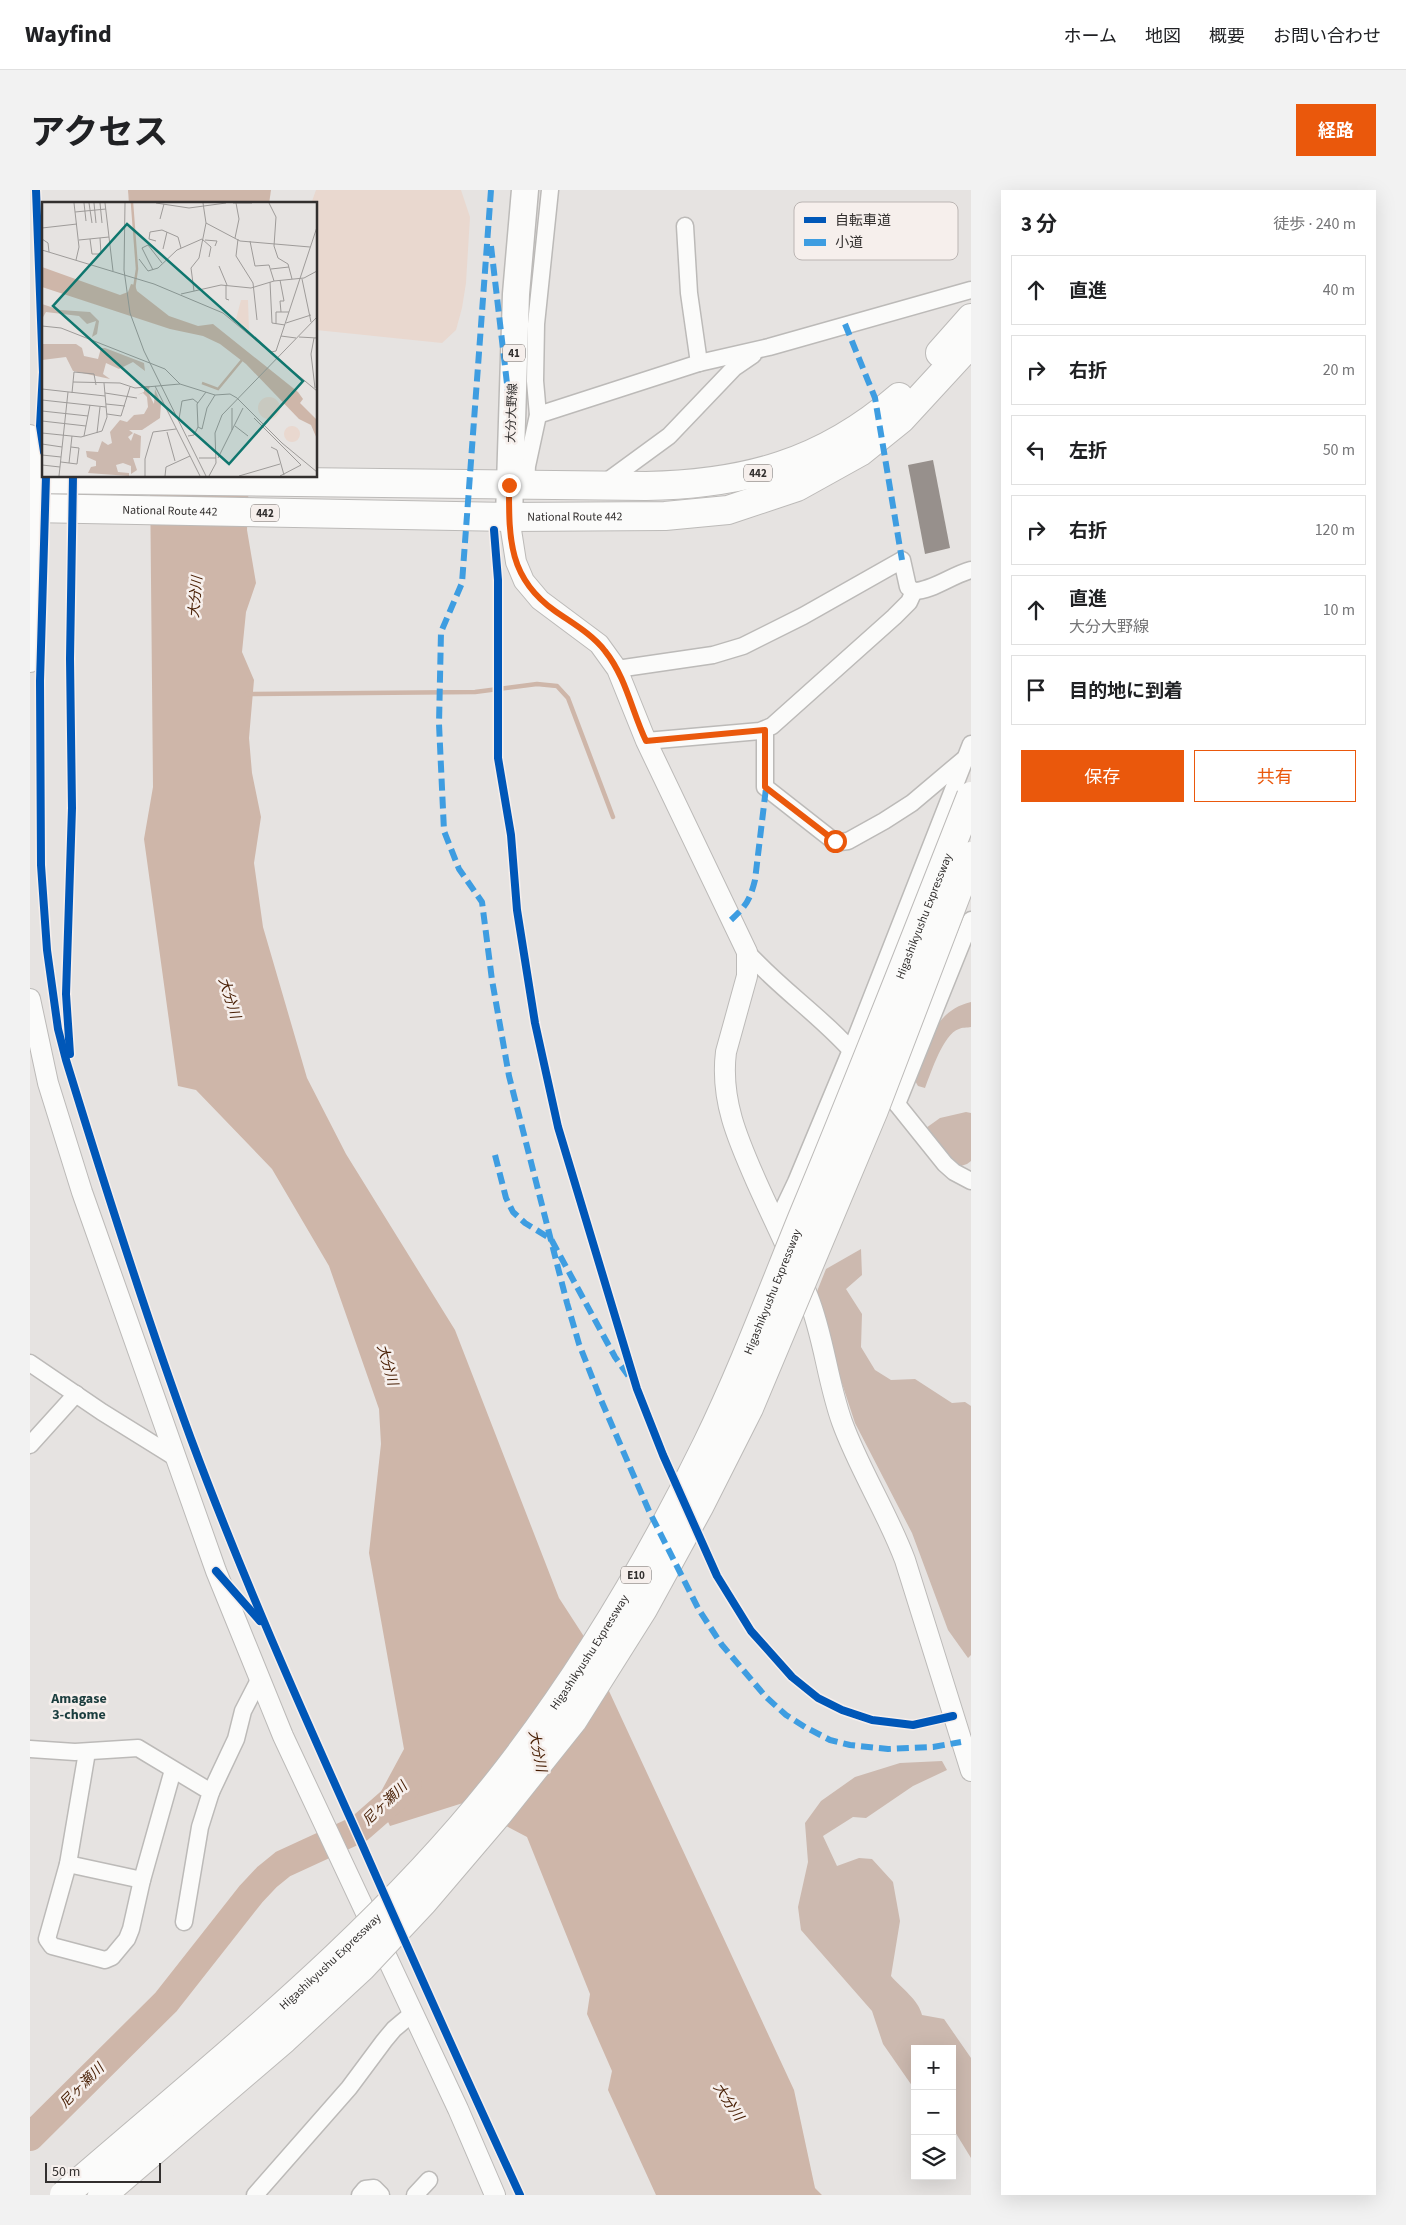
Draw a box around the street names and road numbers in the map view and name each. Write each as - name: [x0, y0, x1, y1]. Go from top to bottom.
- road number: 41: [503, 344, 525, 362]
- street label: 大分大野線: [502, 383, 522, 443]
- road number: 442: [744, 464, 772, 482]
- street label: National Route 442: [122, 501, 218, 520]
- road number: 442: [251, 504, 279, 522]
- street label: National Route 442: [527, 508, 623, 525]
- street label: Higashikyushu Expressway: [891, 850, 956, 982]
- street label: Higashikyushu Expressway: [739, 1226, 806, 1357]
- road number: E10: [621, 1566, 651, 1584]
- street label: Higashikyushu Expressway: [546, 1591, 633, 1713]
- street label: Higashikyushu Expressway: [275, 1909, 385, 2014]

